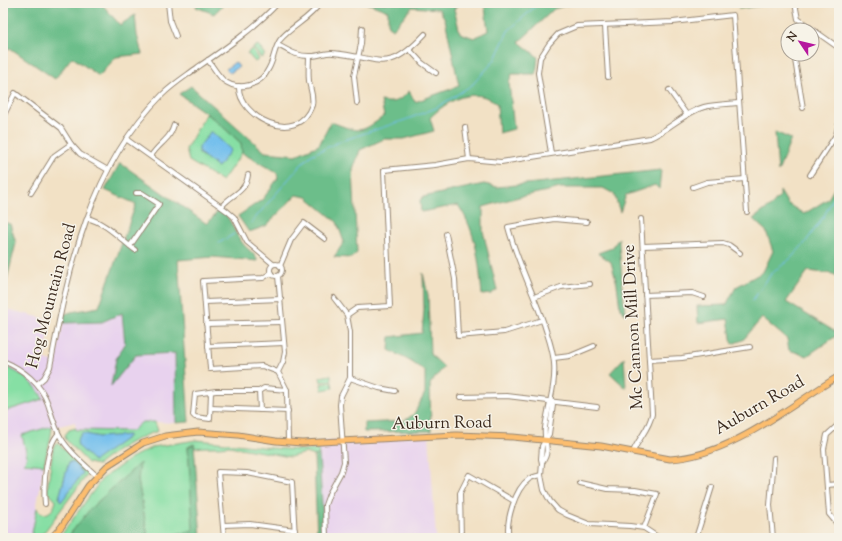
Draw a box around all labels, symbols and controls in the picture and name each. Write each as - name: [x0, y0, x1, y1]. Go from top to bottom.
- north arrow: [780, 22, 820, 62]
- text: N: [783, 28, 802, 46]
- street label: Hog Mountain Road: [21, 220, 83, 371]
- street label: Mc Cannon Mill Drive: [618, 244, 650, 410]
- street label: Auburn Road: [711, 370, 810, 441]
- street label: Auburn Road: [392, 411, 493, 437]

